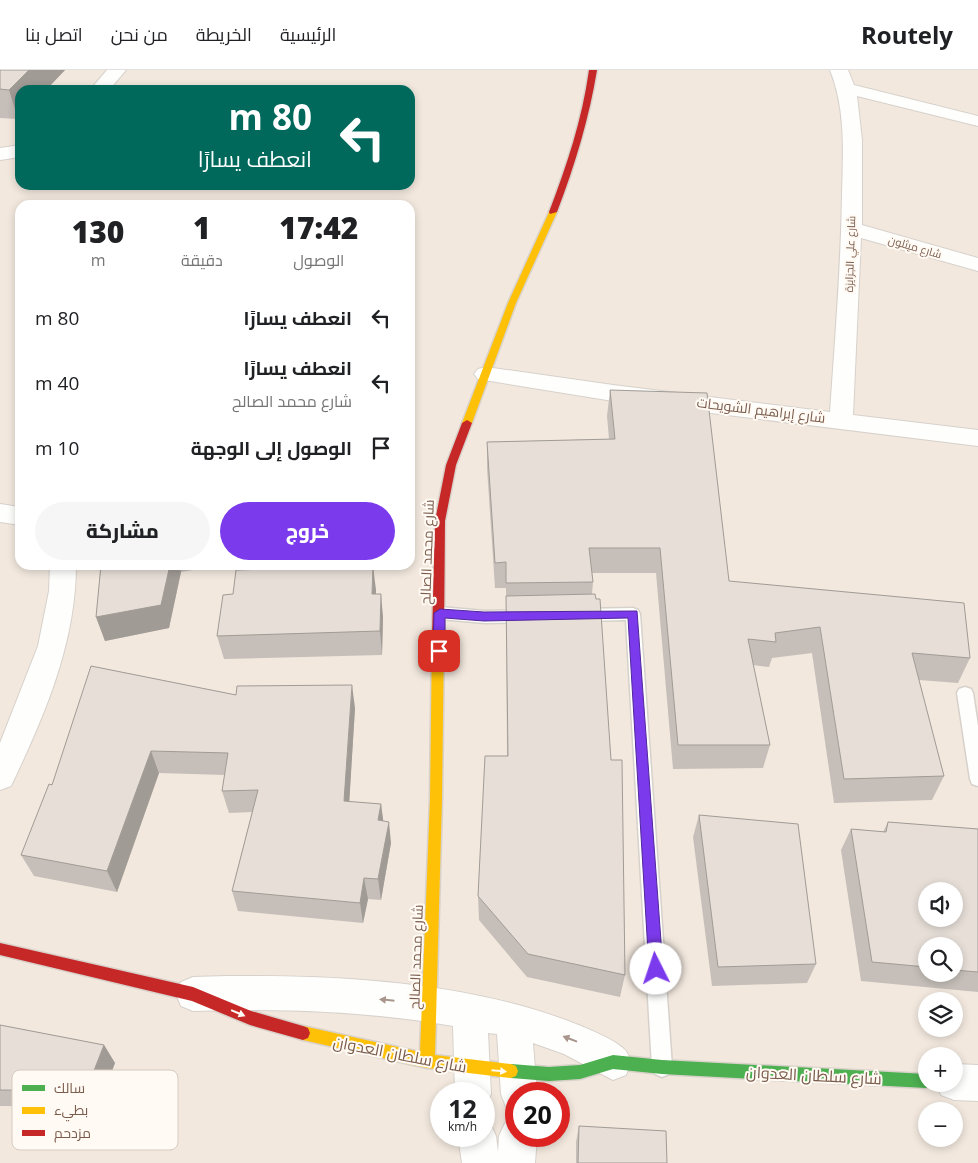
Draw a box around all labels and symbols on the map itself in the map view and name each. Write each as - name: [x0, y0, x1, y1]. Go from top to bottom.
- street label: شارع علي الجزايزة: [841, 215, 860, 293]
- street label: شارع ميثلون: [886, 232, 944, 262]
- street label: شارع إبراهيم الشويحات: [696, 392, 826, 428]
- street label: شارع محمد الصالح: [415, 499, 438, 605]
- pin: [418, 630, 460, 672]
- street label: شارع محمد الصالح: [404, 904, 427, 1010]
- position arrow: [629, 942, 681, 994]
- one-way arrow: [378, 996, 394, 1004]
- one-way arrow: [231, 1009, 246, 1017]
- street label: شارع سلطان العدوان: [331, 1030, 469, 1079]
- one-way arrow: [562, 1035, 577, 1043]
- street label: شارع سلطان العدوان: [745, 1060, 882, 1091]
- one-way arrow: [491, 1067, 507, 1075]
- legend: [12, 1070, 178, 1150]
- text: سالك: [54, 1078, 85, 1097]
- speed limit sign: 20: [505, 1082, 570, 1147]
- text: بطيء: [54, 1100, 88, 1122]
- text: مزدحم: [54, 1123, 91, 1143]

